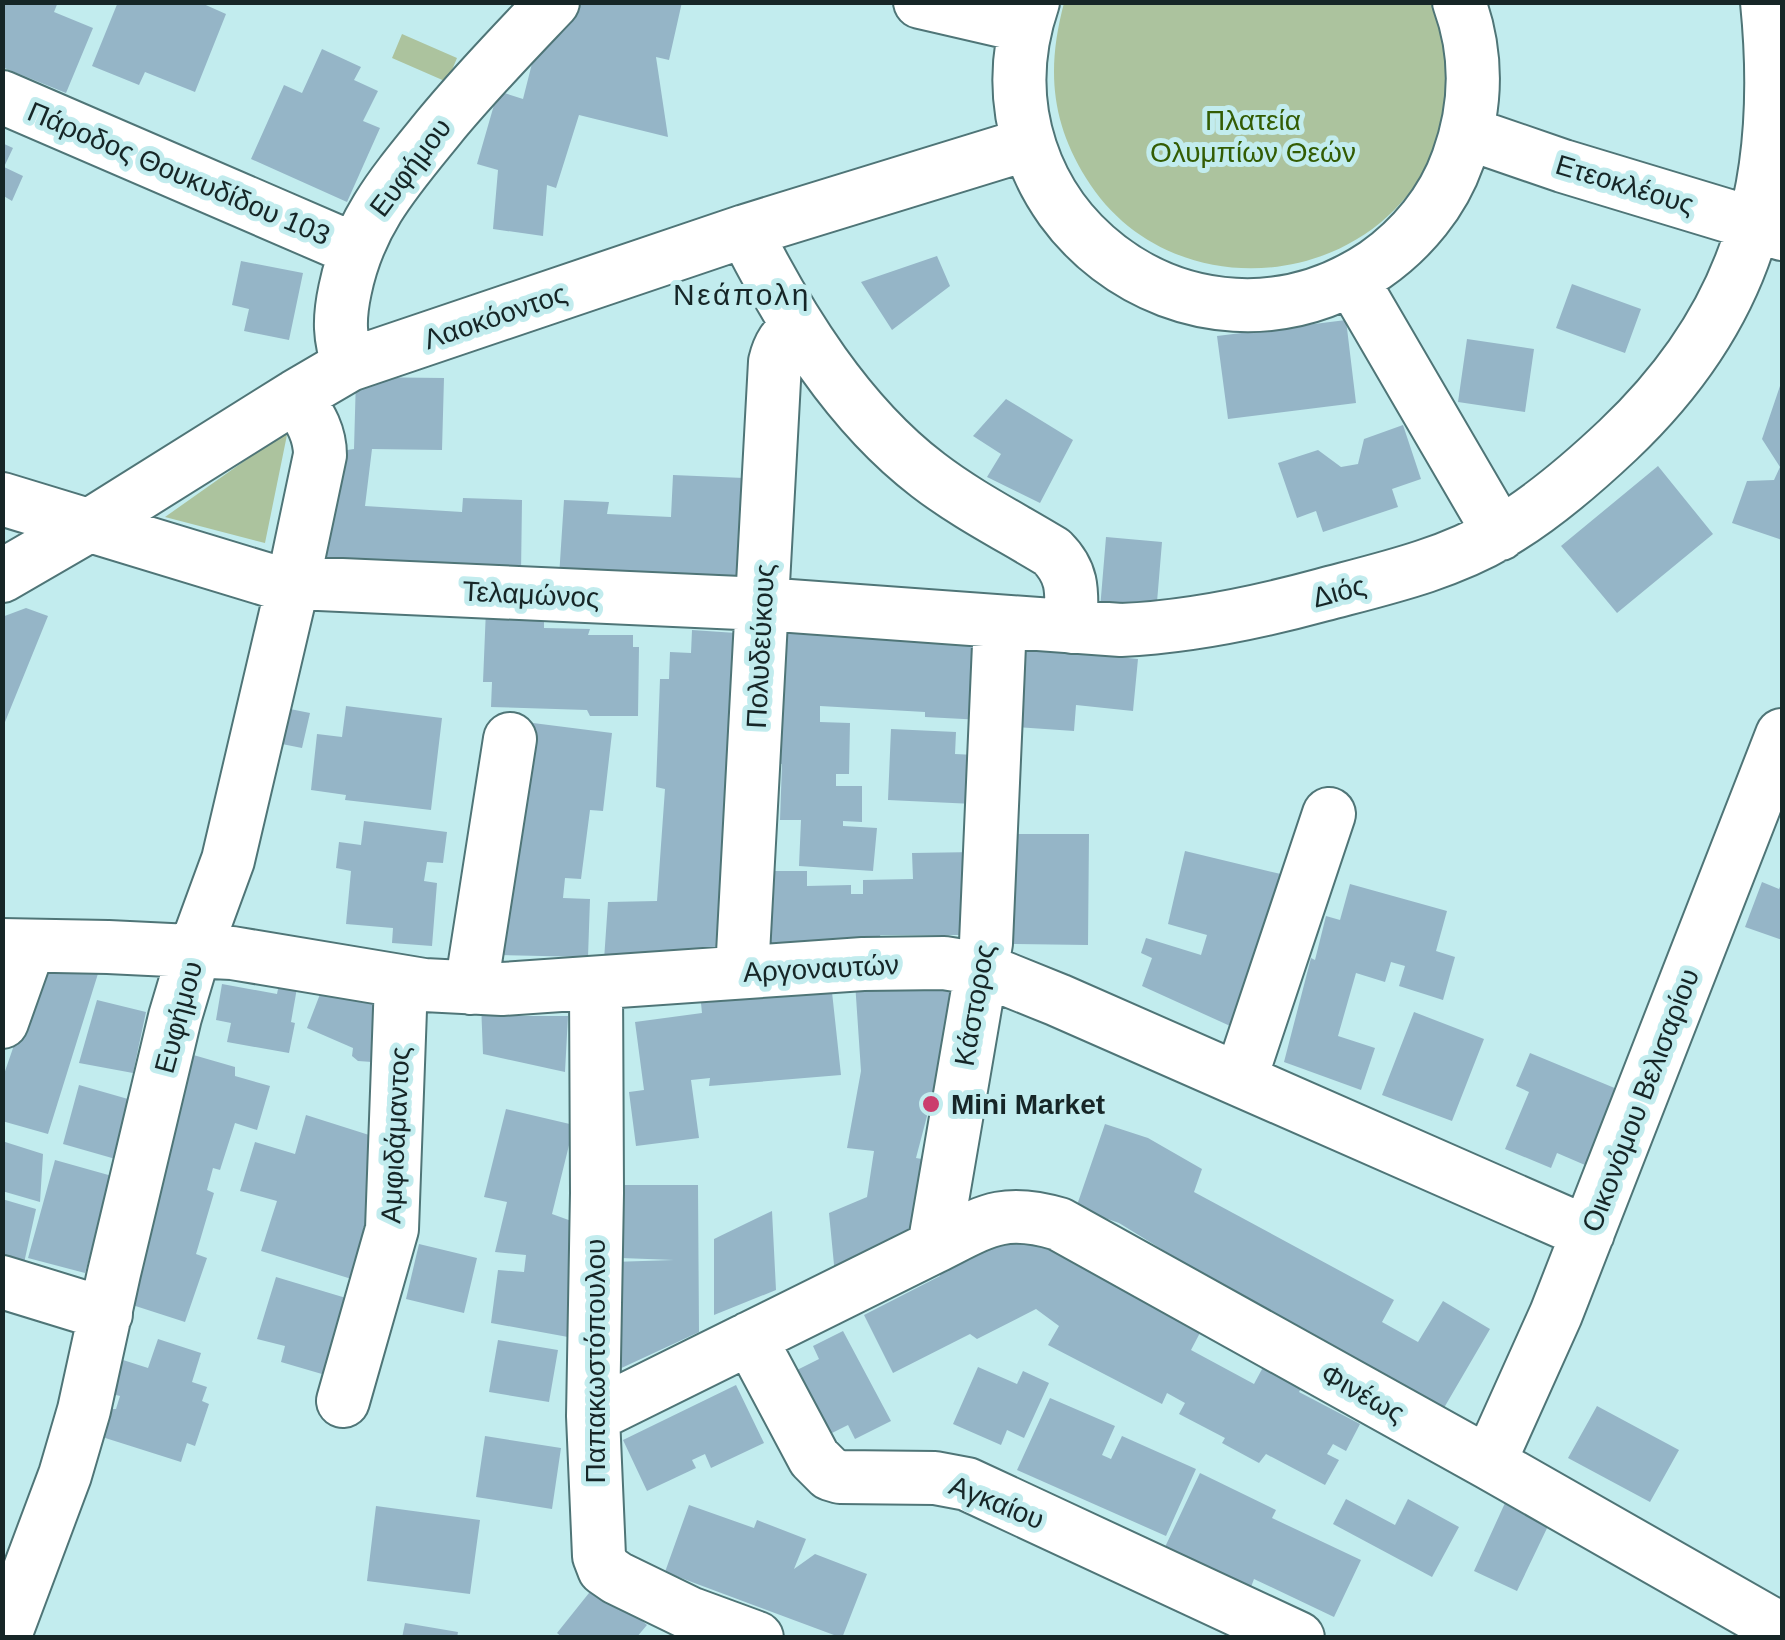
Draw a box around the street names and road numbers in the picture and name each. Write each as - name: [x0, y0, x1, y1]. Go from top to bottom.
- street label: Πάροδος Θουκυδίδου 103: [23, 96, 334, 251]
- street label: Ευφήμου: [363, 112, 457, 222]
- street label: Ετεοκλέους: [1552, 149, 1698, 220]
- street label: Λαοκόοντος: [420, 278, 571, 355]
- street label: Πολυδεύκους: [741, 563, 780, 729]
- street label: Διός: [1309, 570, 1369, 613]
- street label: Τελαμώνος: [462, 575, 600, 614]
- street label: Κάστορος: [949, 942, 1000, 1068]
- street label: Αργοναυτών: [742, 949, 900, 988]
- street label: Ευφήμου: [149, 958, 208, 1077]
- street label: Οικονόμου Βελισαρίου: [1576, 964, 1705, 1236]
- street label: Αμφιδάμαντος: [375, 1046, 416, 1224]
- street label: Παπακωστόπουλου: [580, 1239, 611, 1483]
- street label: Φινέως: [1316, 1358, 1410, 1429]
- street label: Αγκαίου: [945, 1470, 1049, 1535]

